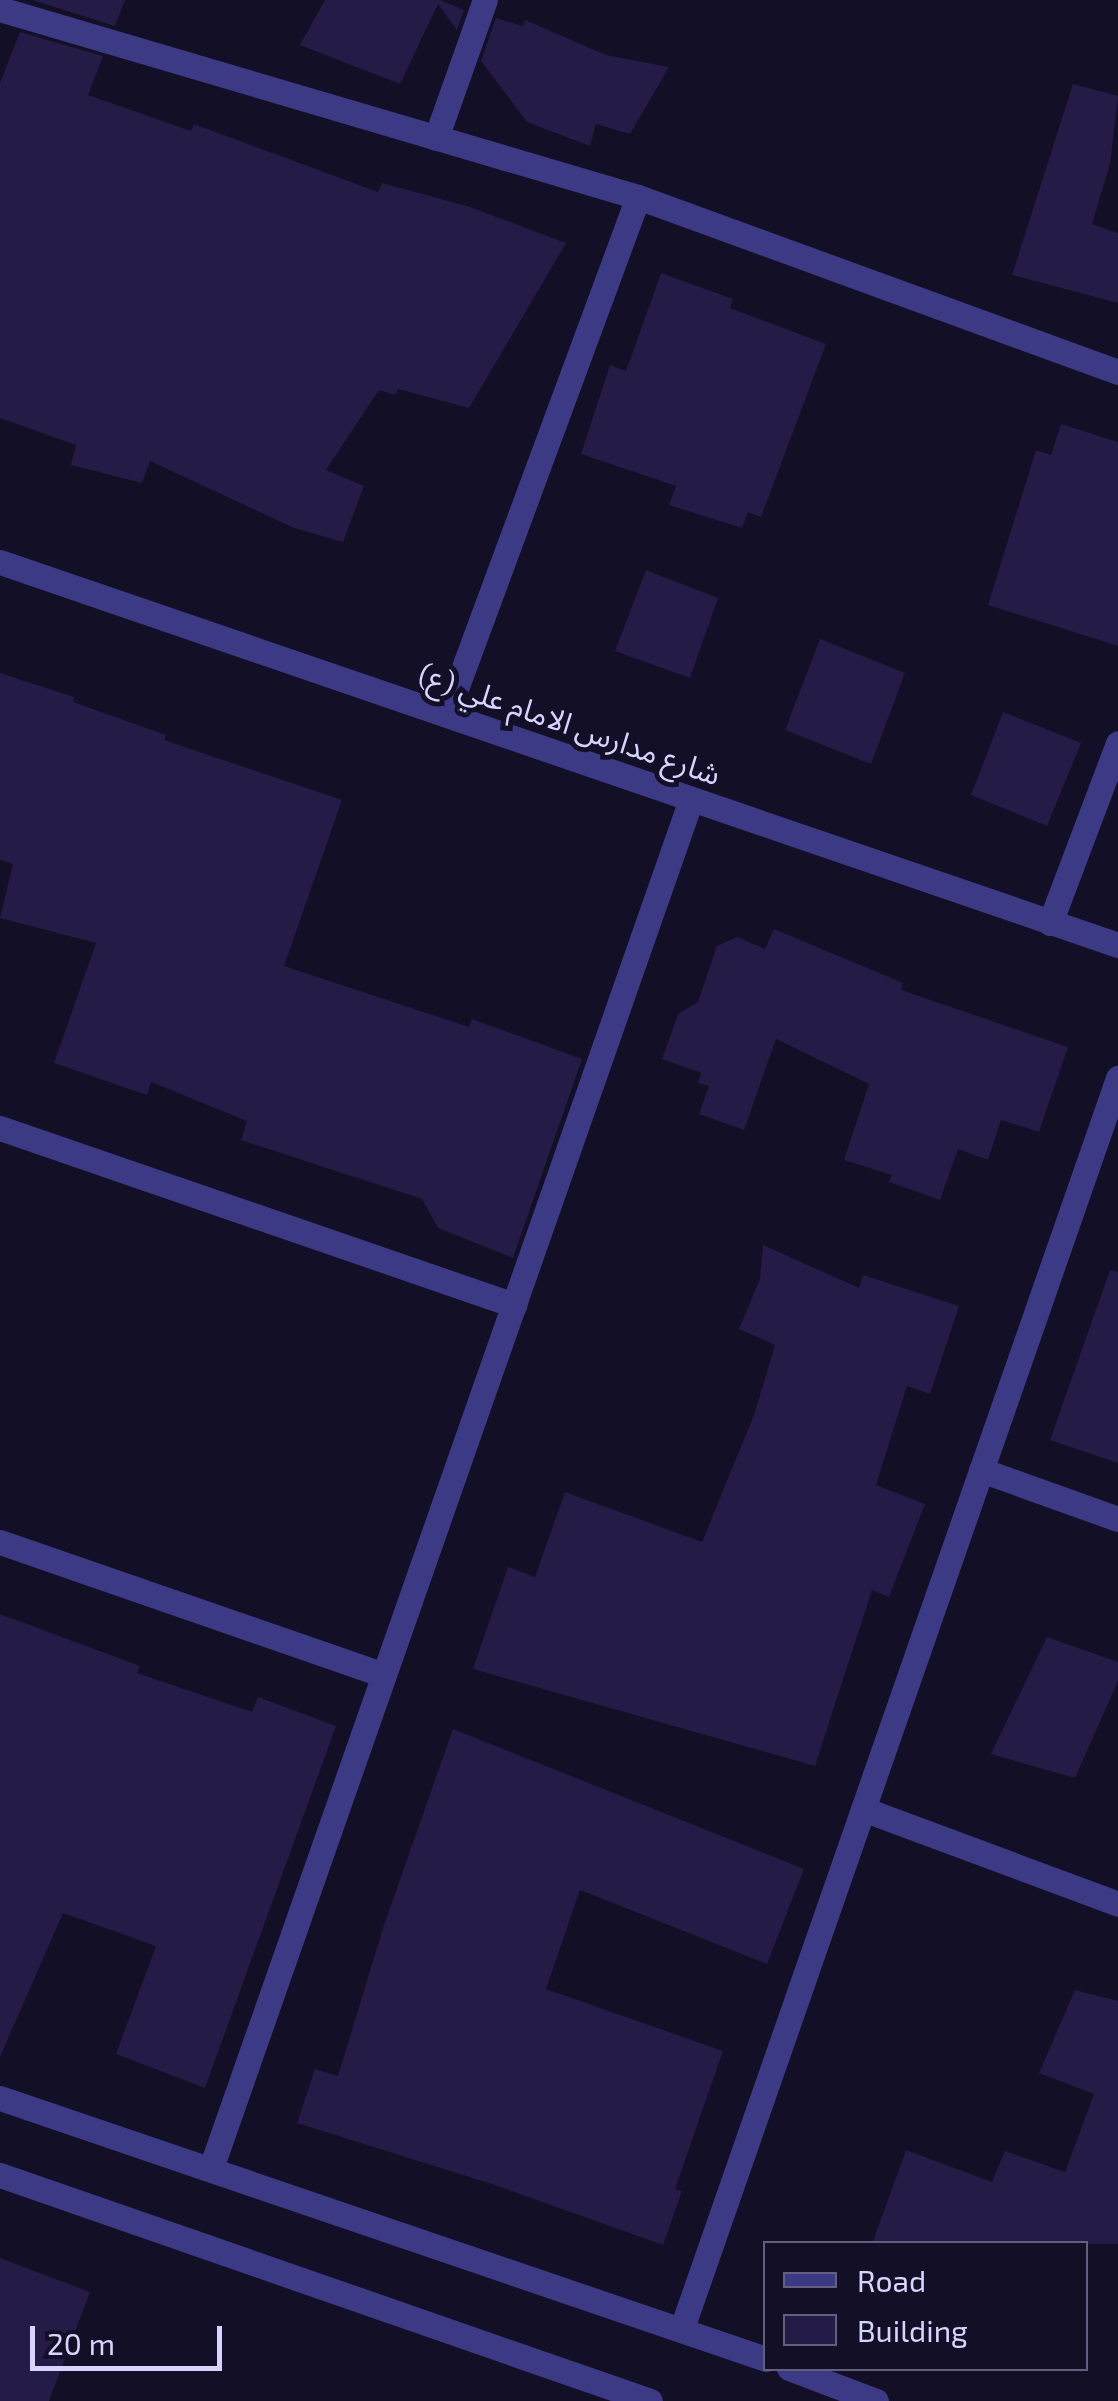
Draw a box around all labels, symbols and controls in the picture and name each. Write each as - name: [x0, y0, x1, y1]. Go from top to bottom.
- street label: شارع مدارس الامام علي (ع): [414, 654, 726, 792]
- legend: [763, 2241, 1088, 2371]
- text: Road: [857, 2262, 926, 2298]
- scale bar: [35, 2306, 228, 2368]
- text: Building: [857, 2312, 968, 2348]
- text: 20 m: [47, 2325, 115, 2361]

